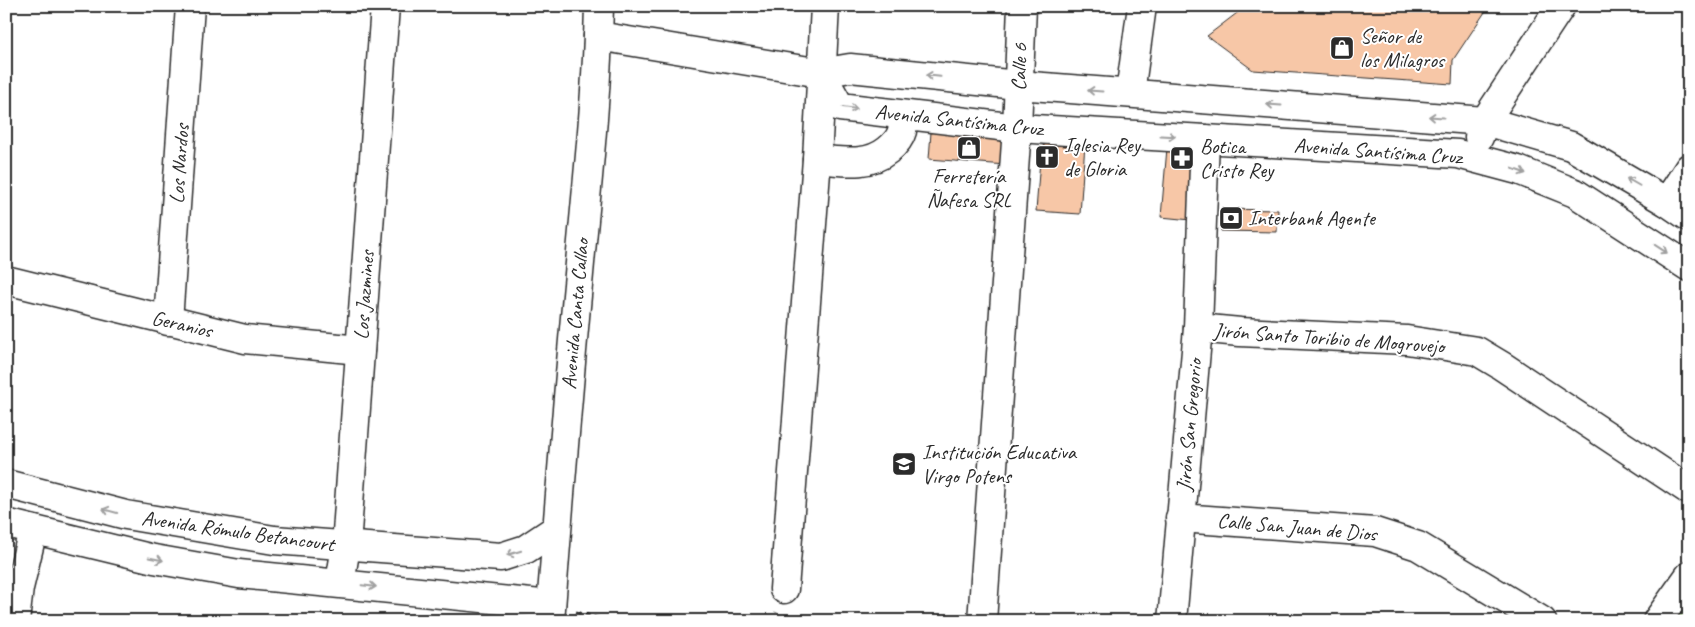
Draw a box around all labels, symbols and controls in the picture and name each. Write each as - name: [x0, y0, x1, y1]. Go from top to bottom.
- place label: Señor de los Milagros: [1360, 23, 1446, 73]
- shop icon: Señor de los Milagros: [1329, 35, 1355, 61]
- street label: Calle 6: [1005, 42, 1033, 91]
- one-way arrow: [925, 71, 941, 81]
- one-way arrow: [1087, 86, 1103, 95]
- street label: Avenida Santísima Cruz: [874, 98, 1046, 142]
- one-way arrow: [1266, 100, 1282, 109]
- one-way arrow: [841, 103, 857, 113]
- one-way arrow: [1428, 113, 1444, 122]
- street label: Los Nardos: [163, 122, 195, 204]
- place label: Iglesia Rey de Gloria: [1064, 132, 1142, 182]
- one-way arrow: [1160, 132, 1176, 141]
- street label: Avenida Santísima Cruz: [1293, 132, 1465, 170]
- place label: Botica Cristo Rey: [1200, 133, 1275, 183]
- shop icon: Ferretería Ñafesa SRL: [956, 135, 982, 161]
- church icon: Iglesia Rey de Gloria: [1034, 144, 1060, 170]
- pharmacy icon: Botica Cristo Rey: [1169, 145, 1195, 171]
- place label: Ferretería Ñafesa SRL: [927, 163, 1012, 213]
- one-way arrow: [1511, 167, 1526, 176]
- one-way arrow: [1626, 176, 1640, 186]
- bank icon: Interbank Agente: [1218, 205, 1244, 231]
- place label: Interbank Agente: [1248, 205, 1377, 231]
- street label: Avenida Canta Callao: [555, 235, 595, 390]
- one-way arrow: [1653, 244, 1667, 254]
- street label: Los Jazmines: [348, 248, 380, 340]
- street label: Geranios: [149, 304, 216, 344]
- street label: Jirón Santo Toribio de Mogrovejo: [1212, 317, 1448, 359]
- street label: Jirón San Gregorio: [1170, 355, 1208, 493]
- place label: Institución Educativa Virgo Potens: [922, 439, 1078, 489]
- school or university icon: Institución Educativa Virgo Potens: [891, 451, 917, 477]
- street label: Avenida Rómulo Betancourt: [140, 505, 338, 558]
- one-way arrow: [103, 506, 119, 515]
- street label: Calle San Juan de Dios: [1216, 507, 1380, 547]
- one-way arrow: [506, 548, 522, 558]
- one-way arrow: [147, 555, 163, 565]
- one-way arrow: [360, 581, 376, 591]

